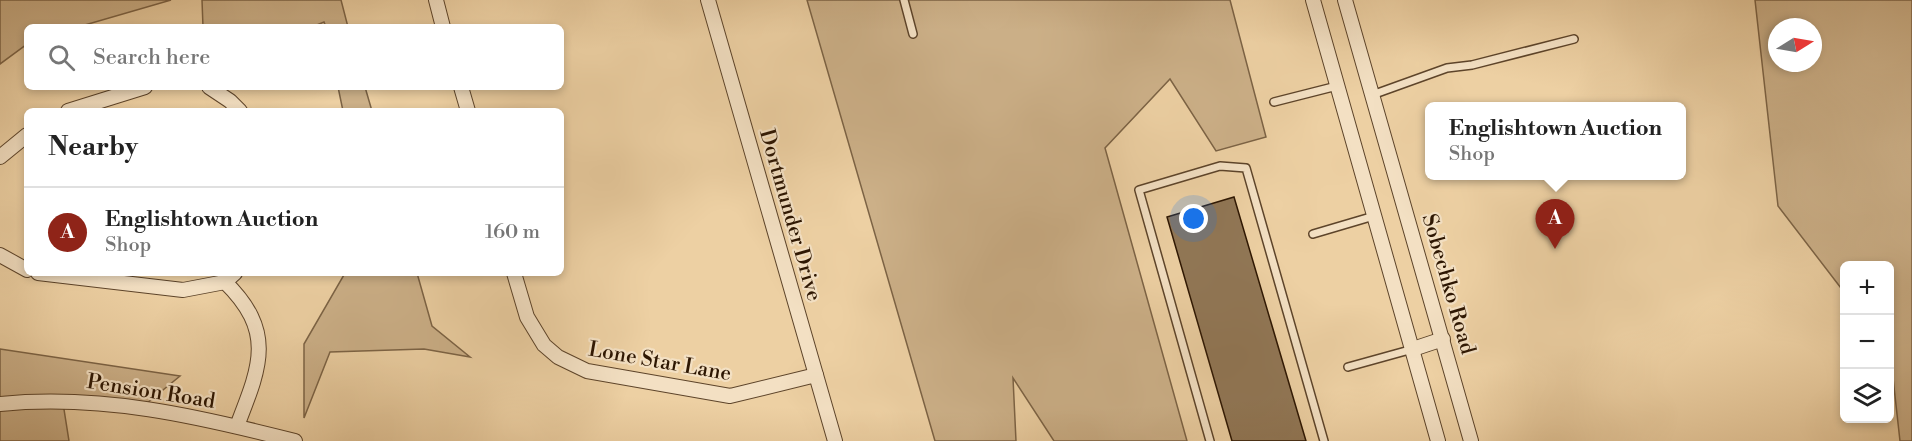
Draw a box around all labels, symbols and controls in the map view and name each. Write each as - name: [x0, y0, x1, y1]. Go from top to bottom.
- north arrow: [1768, 18, 1822, 72]
- search box: [24, 24, 564, 90]
- icon: search: [45, 41, 78, 74]
- text: Search here: [93, 44, 210, 71]
- popup: [1425, 102, 1686, 180]
- text: Englishtown Auction: [1449, 115, 1662, 142]
- street label: Dortmunder Drive: [753, 126, 827, 304]
- text: Nearby: [48, 131, 138, 163]
- text: Shop: [1449, 142, 1495, 167]
- pin: A: [1536, 200, 1574, 249]
- your location: [1179, 204, 1208, 233]
- text: Englishtown Auction: [105, 206, 318, 233]
- street label: Sobechko Road: [1416, 211, 1481, 358]
- text: A: [60, 220, 75, 245]
- text: 160 m: [485, 220, 540, 245]
- text: Shop: [105, 233, 151, 258]
- map controls: [1840, 261, 1894, 423]
- button: +: [1840, 261, 1894, 315]
- button: −: [1840, 315, 1894, 369]
- street label: Lone Star Lane: [586, 337, 733, 387]
- street label: Pension Road: [85, 369, 217, 415]
- button: layers: [1840, 369, 1894, 423]

